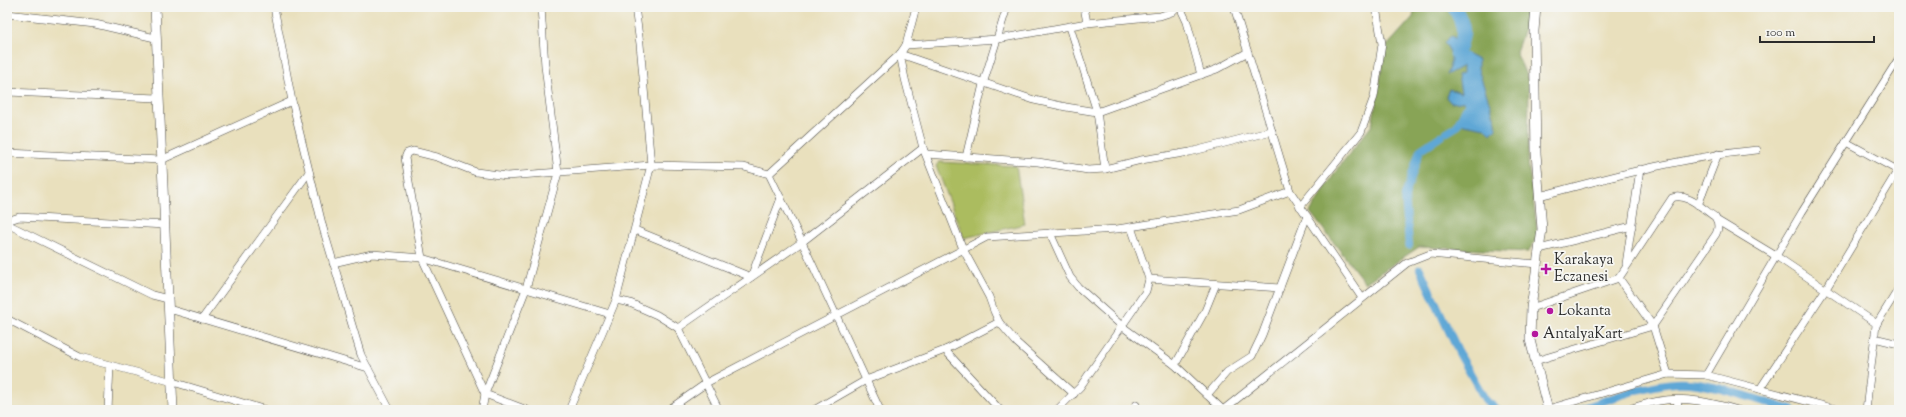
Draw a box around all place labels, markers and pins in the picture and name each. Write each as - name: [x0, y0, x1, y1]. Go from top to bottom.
- place label: Karakaya Eczanesi: [1554, 250, 1613, 288]
- marker: Karakaya Eczanesi: [1541, 264, 1551, 274]
- place label: Lokanta: [1558, 301, 1611, 322]
- marker: Lokanta: [1545, 306, 1555, 316]
- place label: AntalyaKart: [1543, 324, 1623, 345]
- marker: AntalyaKart: [1530, 329, 1540, 339]

